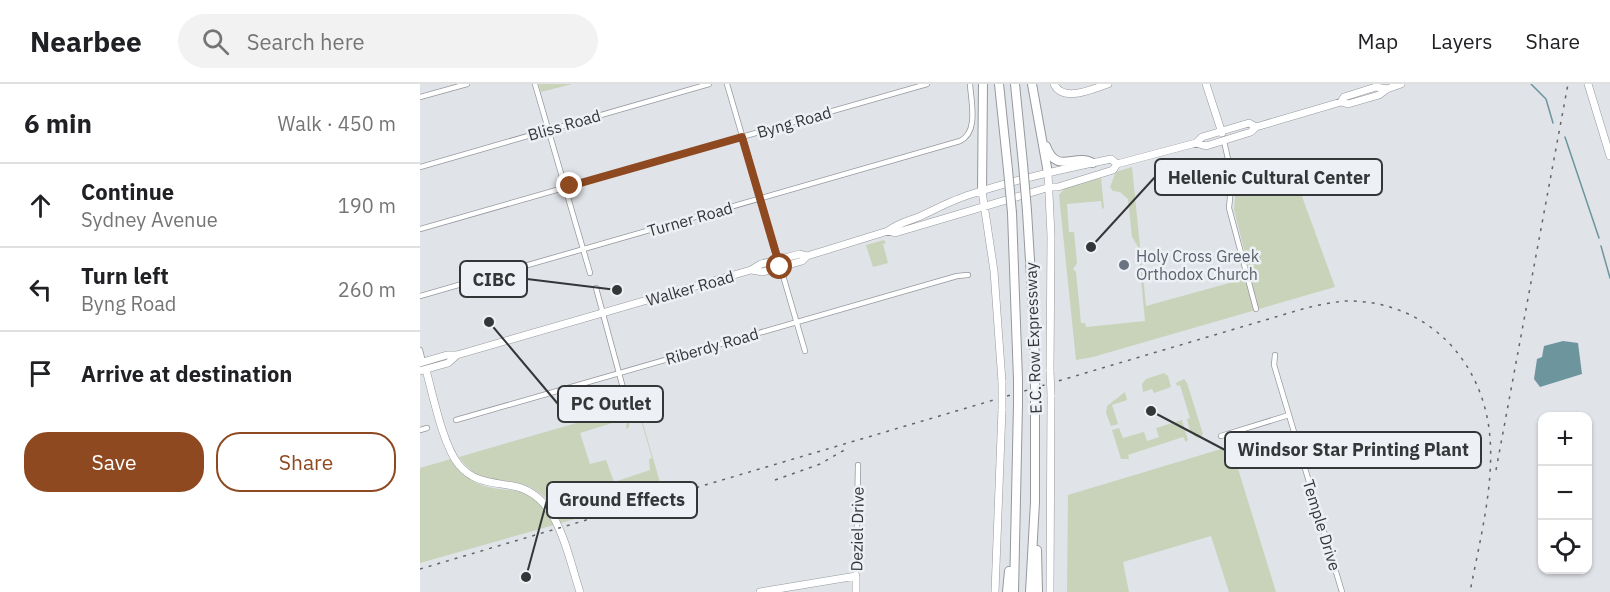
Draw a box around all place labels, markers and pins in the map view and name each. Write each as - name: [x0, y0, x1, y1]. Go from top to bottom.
- callout: Hellenic Cultural Center: [1155, 159, 1382, 195]
- place label: Holy Cross Greek Orthodox Church: [1136, 246, 1260, 284]
- marker: Holy Cross Greek Orthodox Church: [1117, 258, 1131, 272]
- callout: CIBC: [460, 261, 527, 297]
- callout: PC Outlet: [558, 386, 663, 422]
- callout: Windsor Star Printing Plant: [1225, 432, 1481, 468]
- callout: Ground Effects: [547, 482, 697, 518]

